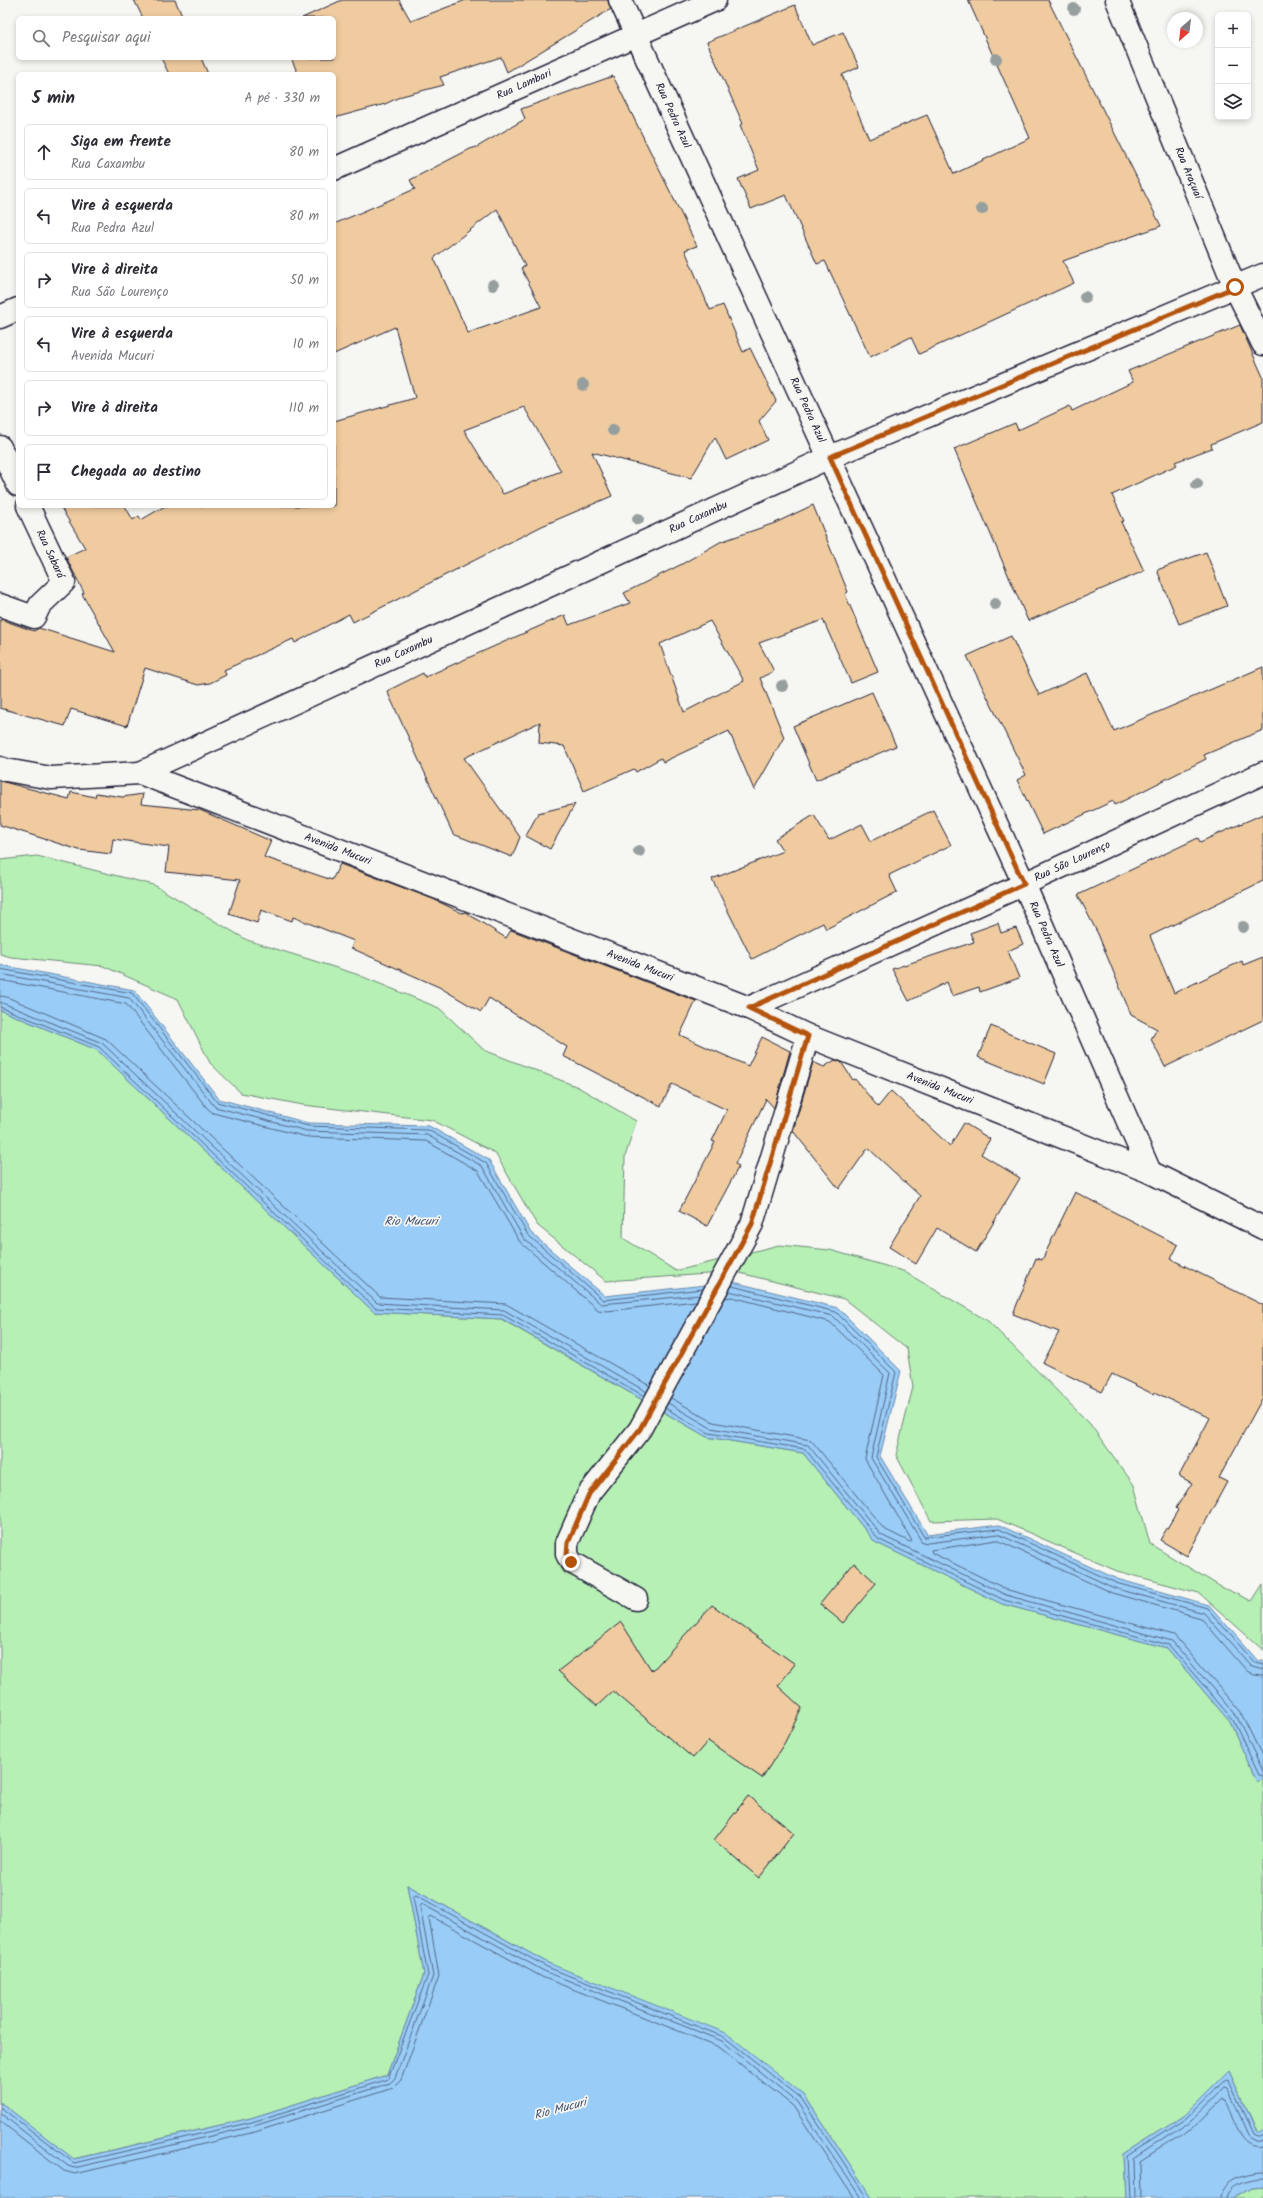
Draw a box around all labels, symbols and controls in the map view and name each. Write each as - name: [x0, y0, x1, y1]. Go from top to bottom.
- north arrow: [1167, 12, 1203, 48]
- map controls: [1215, 12, 1251, 120]
- button: +: [1215, 12, 1251, 48]
- search box: [16, 16, 336, 60]
- text: Pesquisar aqui: [62, 26, 151, 50]
- icon: search: [30, 27, 52, 49]
- button: −: [1215, 48, 1251, 84]
- street label: Rua Lambari: [494, 64, 555, 105]
- street label: Rua Pedra Azul: [650, 80, 696, 152]
- button: layers: [1215, 84, 1251, 120]
- text: 5 min: [32, 85, 75, 112]
- text: A pé · 330 m: [245, 88, 320, 109]
- text: Siga em frente: [71, 130, 171, 154]
- icon: ahead: [33, 141, 55, 163]
- text: 80 m: [289, 142, 319, 163]
- street label: Rua Araçuaí: [1169, 144, 1208, 204]
- text: Rua Caxambu: [71, 154, 145, 175]
- text: Vire à esquerda: [71, 194, 173, 218]
- icon: left: [33, 205, 55, 227]
- text: 80 m: [289, 206, 319, 227]
- text: Rua Pedra Azul: [71, 218, 154, 239]
- text: Vire à direita: [71, 258, 158, 282]
- icon: right: [33, 269, 55, 291]
- text: 50 m: [290, 270, 319, 291]
- route start: [1226, 278, 1244, 296]
- text: Rua São Lourenço: [71, 282, 168, 303]
- text: Vire à esquerda: [71, 322, 173, 346]
- icon: left: [33, 333, 55, 355]
- text: 10 m: [293, 334, 319, 355]
- text: Avenida Mucuri: [71, 346, 154, 367]
- street label: Rua Pedra Azul: [785, 374, 830, 446]
- text: Vire à direita: [71, 396, 158, 420]
- icon: right: [33, 397, 55, 419]
- text: 110 m: [289, 398, 319, 419]
- text: Chegada ao destino: [71, 460, 201, 484]
- icon: arrive: [33, 461, 55, 483]
- street label: Rua Caxambu: [666, 496, 731, 539]
- street label: Rua Sabará: [31, 527, 70, 583]
- street label: Rua Caxambu: [371, 631, 437, 674]
- street label: Avenida Mucuri: [302, 828, 374, 870]
- street label: Rua São Lourenço: [1031, 836, 1114, 887]
- street label: Rua Pedra Azul: [1024, 899, 1069, 971]
- street label: Avenida Mucuri: [604, 945, 676, 987]
- street label: Avenida Mucuri: [904, 1067, 976, 1110]
- water label: Rio Mucuri: [384, 1212, 441, 1231]
- route end: [562, 1553, 580, 1571]
- water label: Rio Mucuri: [532, 2092, 591, 2125]

